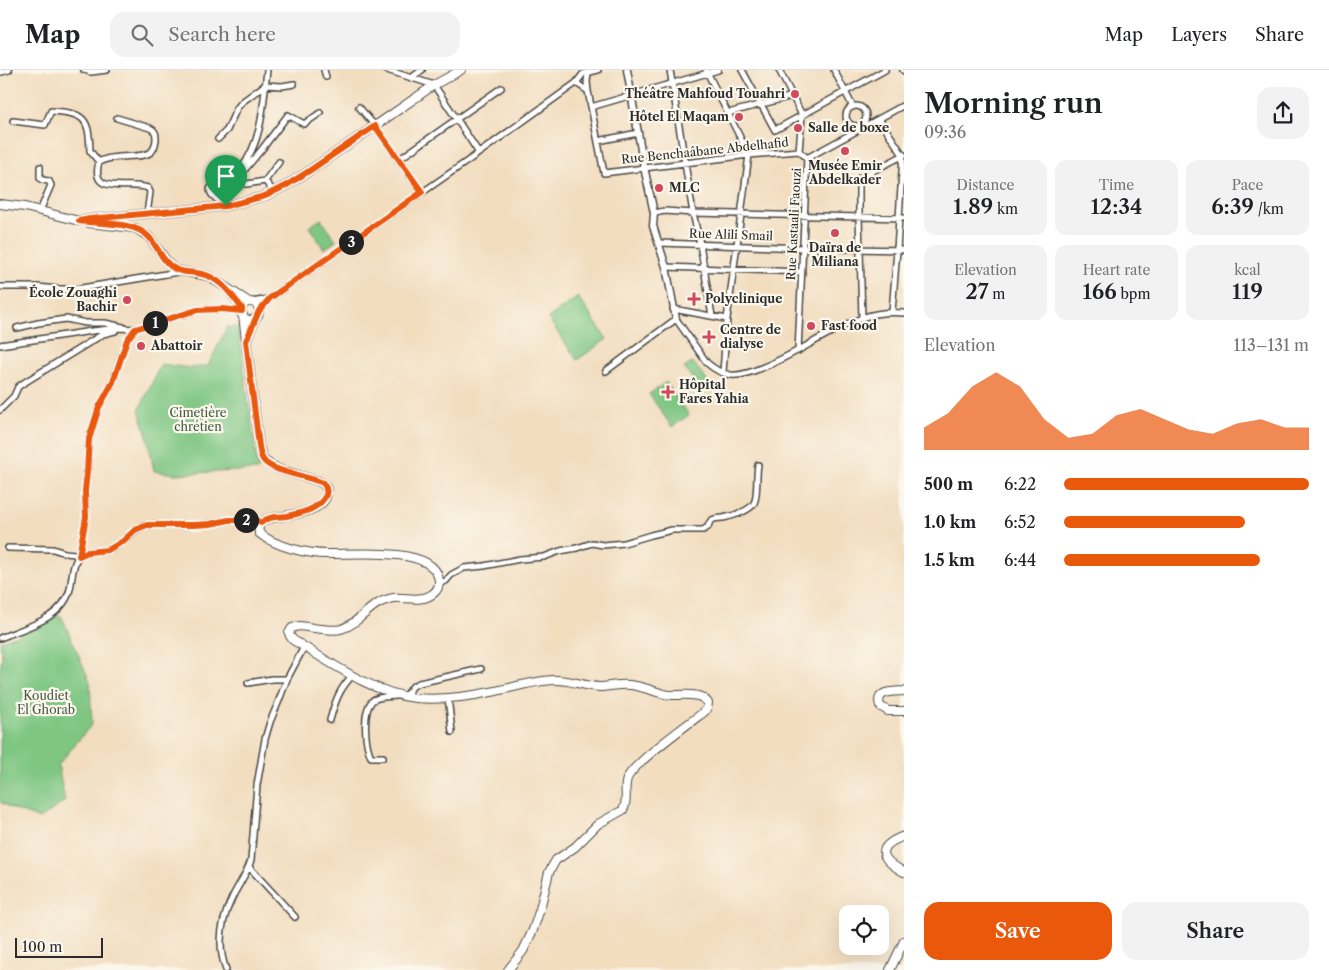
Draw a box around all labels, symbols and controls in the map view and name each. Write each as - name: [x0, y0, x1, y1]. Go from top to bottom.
- search box: [110, 12, 460, 57]
- text: Map: [25, 20, 80, 49]
- icon: search: [128, 21, 156, 49]
- text: Search here: [168, 23, 276, 46]
- text: Map: [1105, 24, 1143, 46]
- text: Layers: [1171, 24, 1227, 46]
- text: Share: [1255, 24, 1304, 46]
- place label: Théâtre Mahfoud Touahri: [625, 86, 786, 101]
- text: Morning run: [924, 86, 1103, 120]
- button: share: [1257, 87, 1309, 139]
- marker: Théâtre Mahfoud Touahri: [789, 88, 801, 100]
- place label: Hôtel El Maqam: [629, 109, 729, 124]
- marker: Hôtel El Maqam: [733, 111, 745, 123]
- place label: Salle de boxe: [808, 120, 889, 135]
- marker: Salle de boxe: [792, 122, 804, 134]
- text: 09:36: [924, 122, 966, 142]
- street label: Rue Benchaâbane Abdelhafid: [621, 134, 790, 167]
- marker: Musée Emir Abdelkader: [839, 145, 851, 157]
- pin: [205, 155, 247, 206]
- place label: Musée Emir Abdelkader: [808, 158, 882, 187]
- icon: arrive: [212, 162, 240, 190]
- street label: Rue Kastaali Faouzi: [783, 167, 804, 281]
- text: Distance: [957, 176, 1014, 194]
- text: Time: [1099, 176, 1134, 194]
- text: Pace: [1232, 176, 1263, 194]
- place label: MLC: [669, 180, 700, 195]
- marker: MLC: [653, 182, 665, 194]
- text: 1.89: [953, 194, 993, 219]
- text: 12:34: [1091, 194, 1142, 219]
- text: 6:39: [1211, 194, 1254, 219]
- text: km: [993, 200, 1018, 218]
- text: /km: [1254, 200, 1284, 218]
- street label: Rue Alili Smail: [689, 226, 774, 243]
- marker: Daïra de Miliana: [829, 227, 841, 239]
- pin: 3: [338, 230, 364, 254]
- text: 3: [348, 233, 355, 251]
- place label: Daïra de Miliana: [809, 240, 861, 269]
- text: Elevation: [954, 261, 1017, 279]
- text: Heart rate: [1083, 261, 1150, 279]
- text: kcal: [1234, 261, 1261, 279]
- text: 27: [966, 279, 989, 304]
- text: 166: [1082, 279, 1117, 304]
- text: 119: [1232, 279, 1263, 304]
- place label: École Zouaghi Bachir: [29, 284, 118, 314]
- text: m: [989, 285, 1005, 303]
- text: bpm: [1117, 285, 1151, 303]
- place label: Polyclinique: [705, 291, 782, 306]
- marker: Polyclinique: [687, 292, 701, 306]
- marker: École Zouaghi Bachir: [121, 294, 133, 306]
- pin: 1: [142, 310, 168, 336]
- text: 1: [152, 314, 159, 332]
- place label: Fast food: [821, 318, 877, 333]
- marker: Fast food: [805, 320, 817, 332]
- place label: Centre de dialyse: [720, 322, 781, 351]
- marker: Centre de dialyse: [702, 330, 716, 344]
- text: Elevation: [924, 335, 995, 355]
- text: 113–131 m: [1234, 335, 1309, 355]
- place label: Abattoir: [150, 338, 203, 353]
- marker: Abattoir: [135, 340, 147, 352]
- place label: Hôpital Fares Yahia: [679, 377, 750, 406]
- marker: Hôpital Fares Yahia: [661, 385, 675, 399]
- park label: Cimetière chrétien: [169, 405, 227, 434]
- text: 500 m: [924, 474, 973, 494]
- text: 6:22: [1004, 474, 1036, 494]
- pin: 2: [234, 508, 258, 532]
- text: 2: [242, 511, 251, 529]
- text: 1.0 km: [924, 512, 976, 532]
- text: 6:52: [1004, 512, 1036, 532]
- text: 1.5 km: [924, 550, 975, 570]
- text: 6:44: [1004, 550, 1036, 570]
- park label: Koudiet El Ghorab: [17, 688, 75, 717]
- button: Save: [924, 902, 1112, 960]
- button: Share: [1122, 902, 1309, 960]
- map controls: [839, 905, 889, 955]
- button: locate: [839, 905, 889, 955]
- scale bar: [15, 935, 102, 958]
- text: 100 m: [22, 938, 62, 956]

